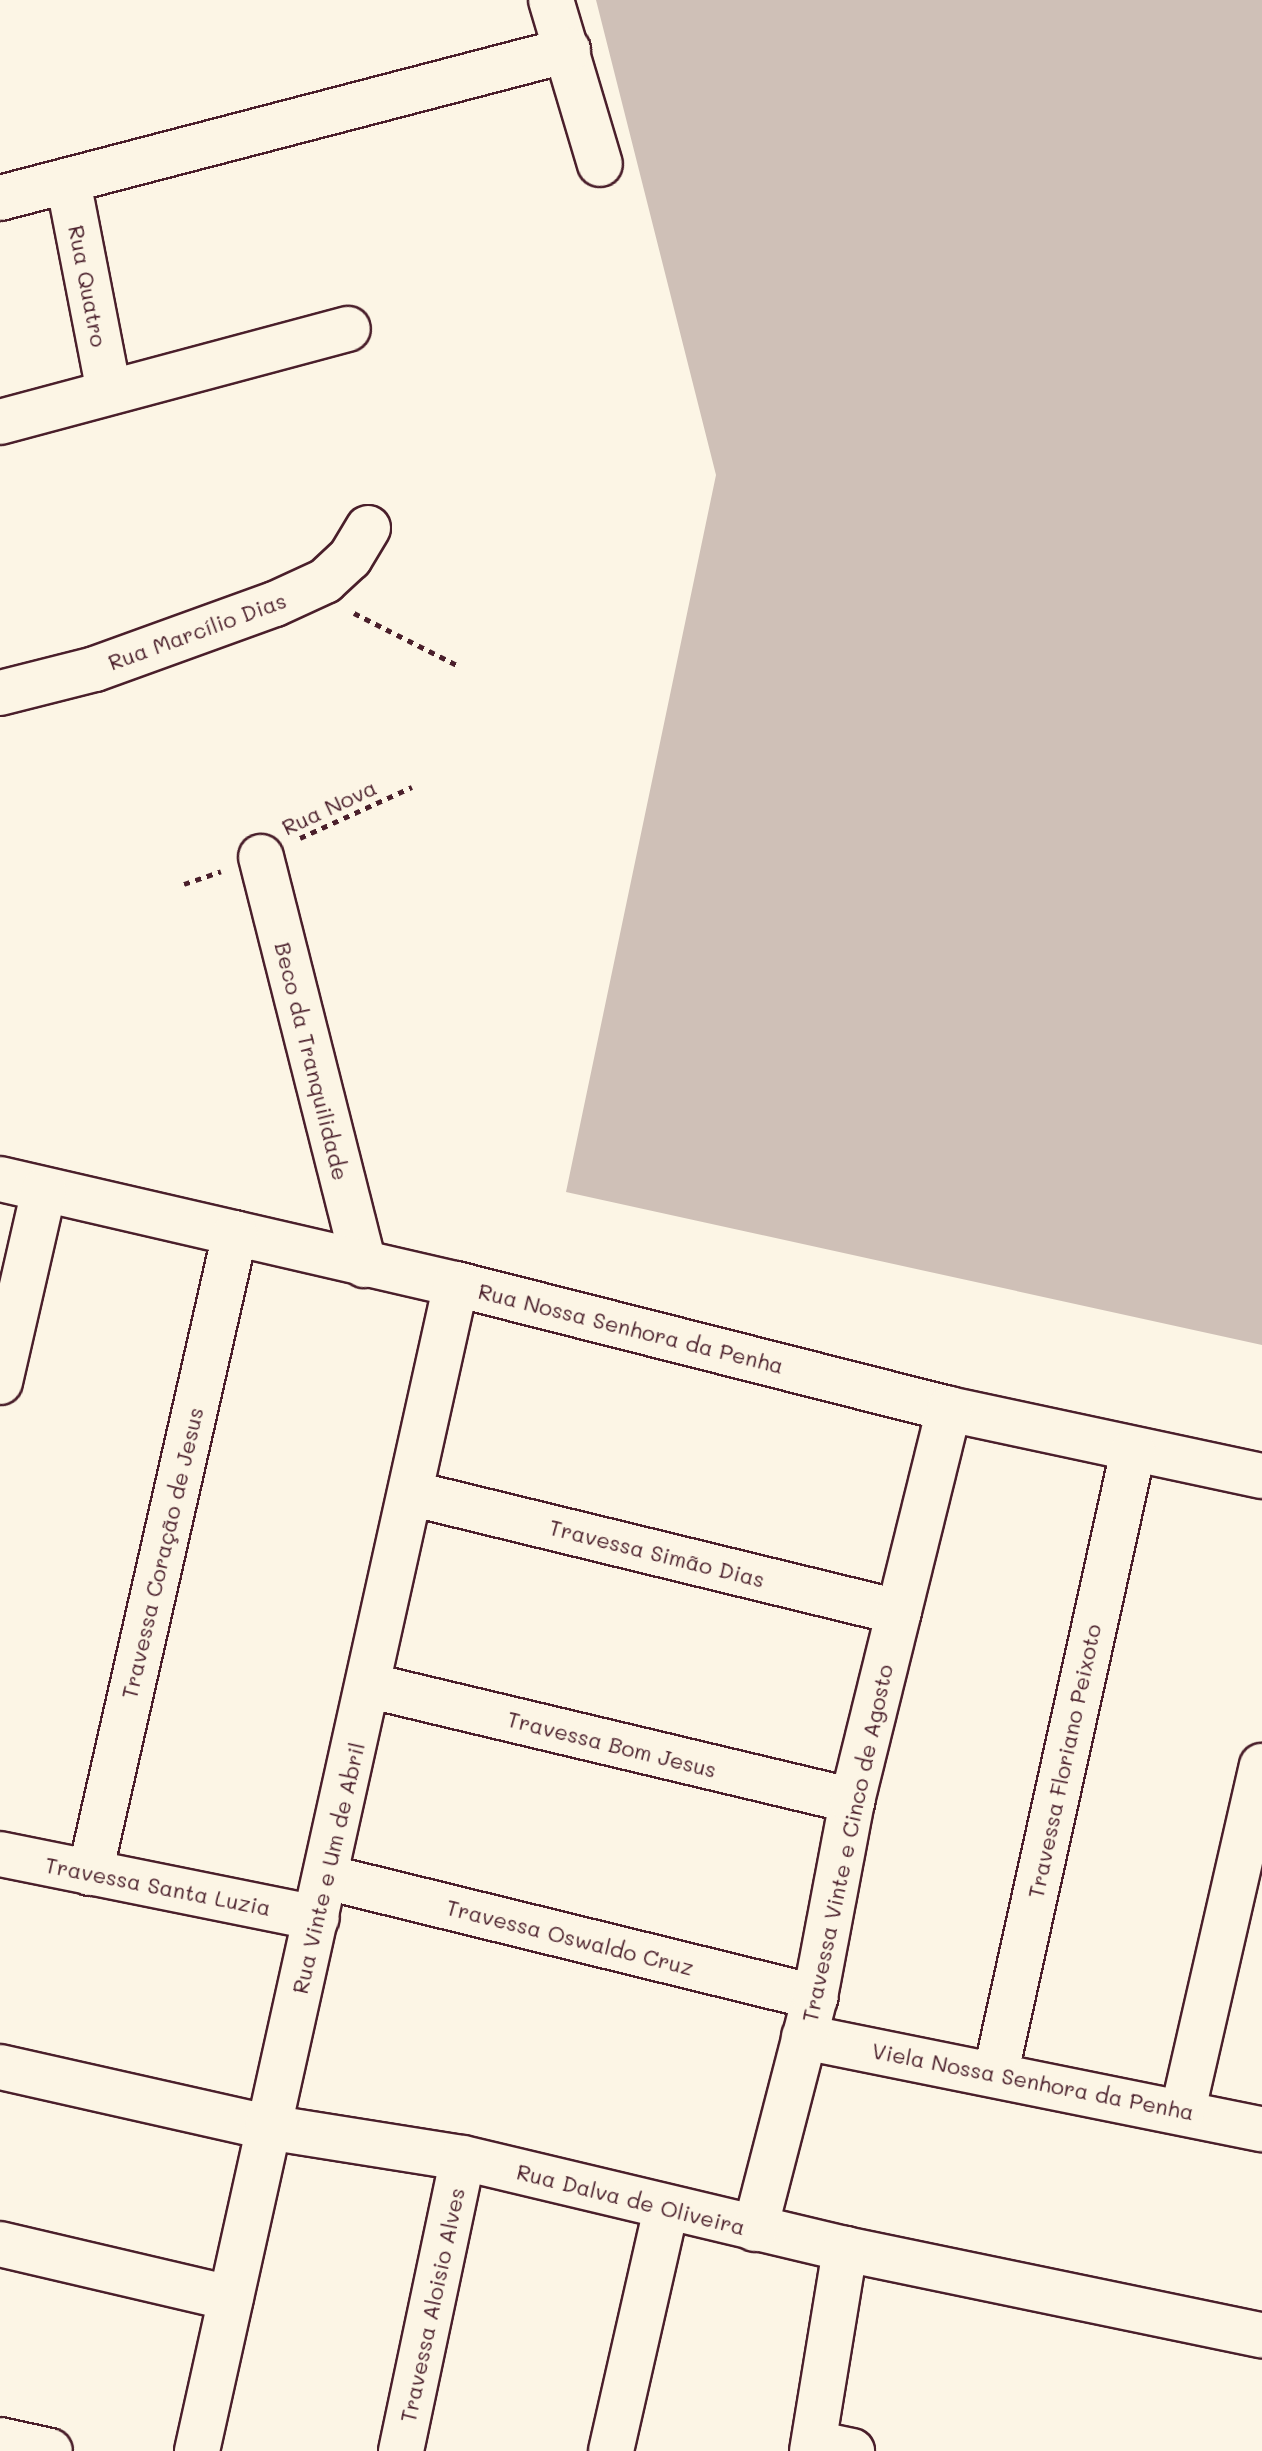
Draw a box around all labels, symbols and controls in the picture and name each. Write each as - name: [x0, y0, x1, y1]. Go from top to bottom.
- street label: Rua Quatro: [63, 223, 113, 349]
- street label: Rua Marcílio Dias: [104, 587, 290, 675]
- street label: Rua Nova: [277, 774, 381, 840]
- street label: Beco da Tranquilidade: [270, 939, 354, 1183]
- street label: Rua Nossa Senhora da Penha: [476, 1277, 786, 1379]
- street label: Travessa Coração de Jesus: [116, 1405, 208, 1701]
- street label: Travessa Simão Dias: [547, 1513, 767, 1593]
- street label: Travessa Floriano Peixoto: [1022, 1621, 1106, 1901]
- street label: Travessa Vinte e Cinco de Agosto: [796, 1662, 898, 2024]
- street label: Travessa Bom Jesus: [505, 1705, 719, 1783]
- street label: Rua Vinte e Um de Abril: [286, 1740, 370, 1996]
- street label: Travessa Santa Luzia: [43, 1851, 273, 1921]
- street label: Travessa Oswaldo Cruz: [444, 1893, 696, 1981]
- street label: Viela Nossa Senhora da Penha: [870, 2037, 1196, 2125]
- street label: Rua Dalva de Oliveira: [514, 2158, 748, 2240]
- street label: Travessa Aloisio Alves: [394, 2185, 470, 2425]

